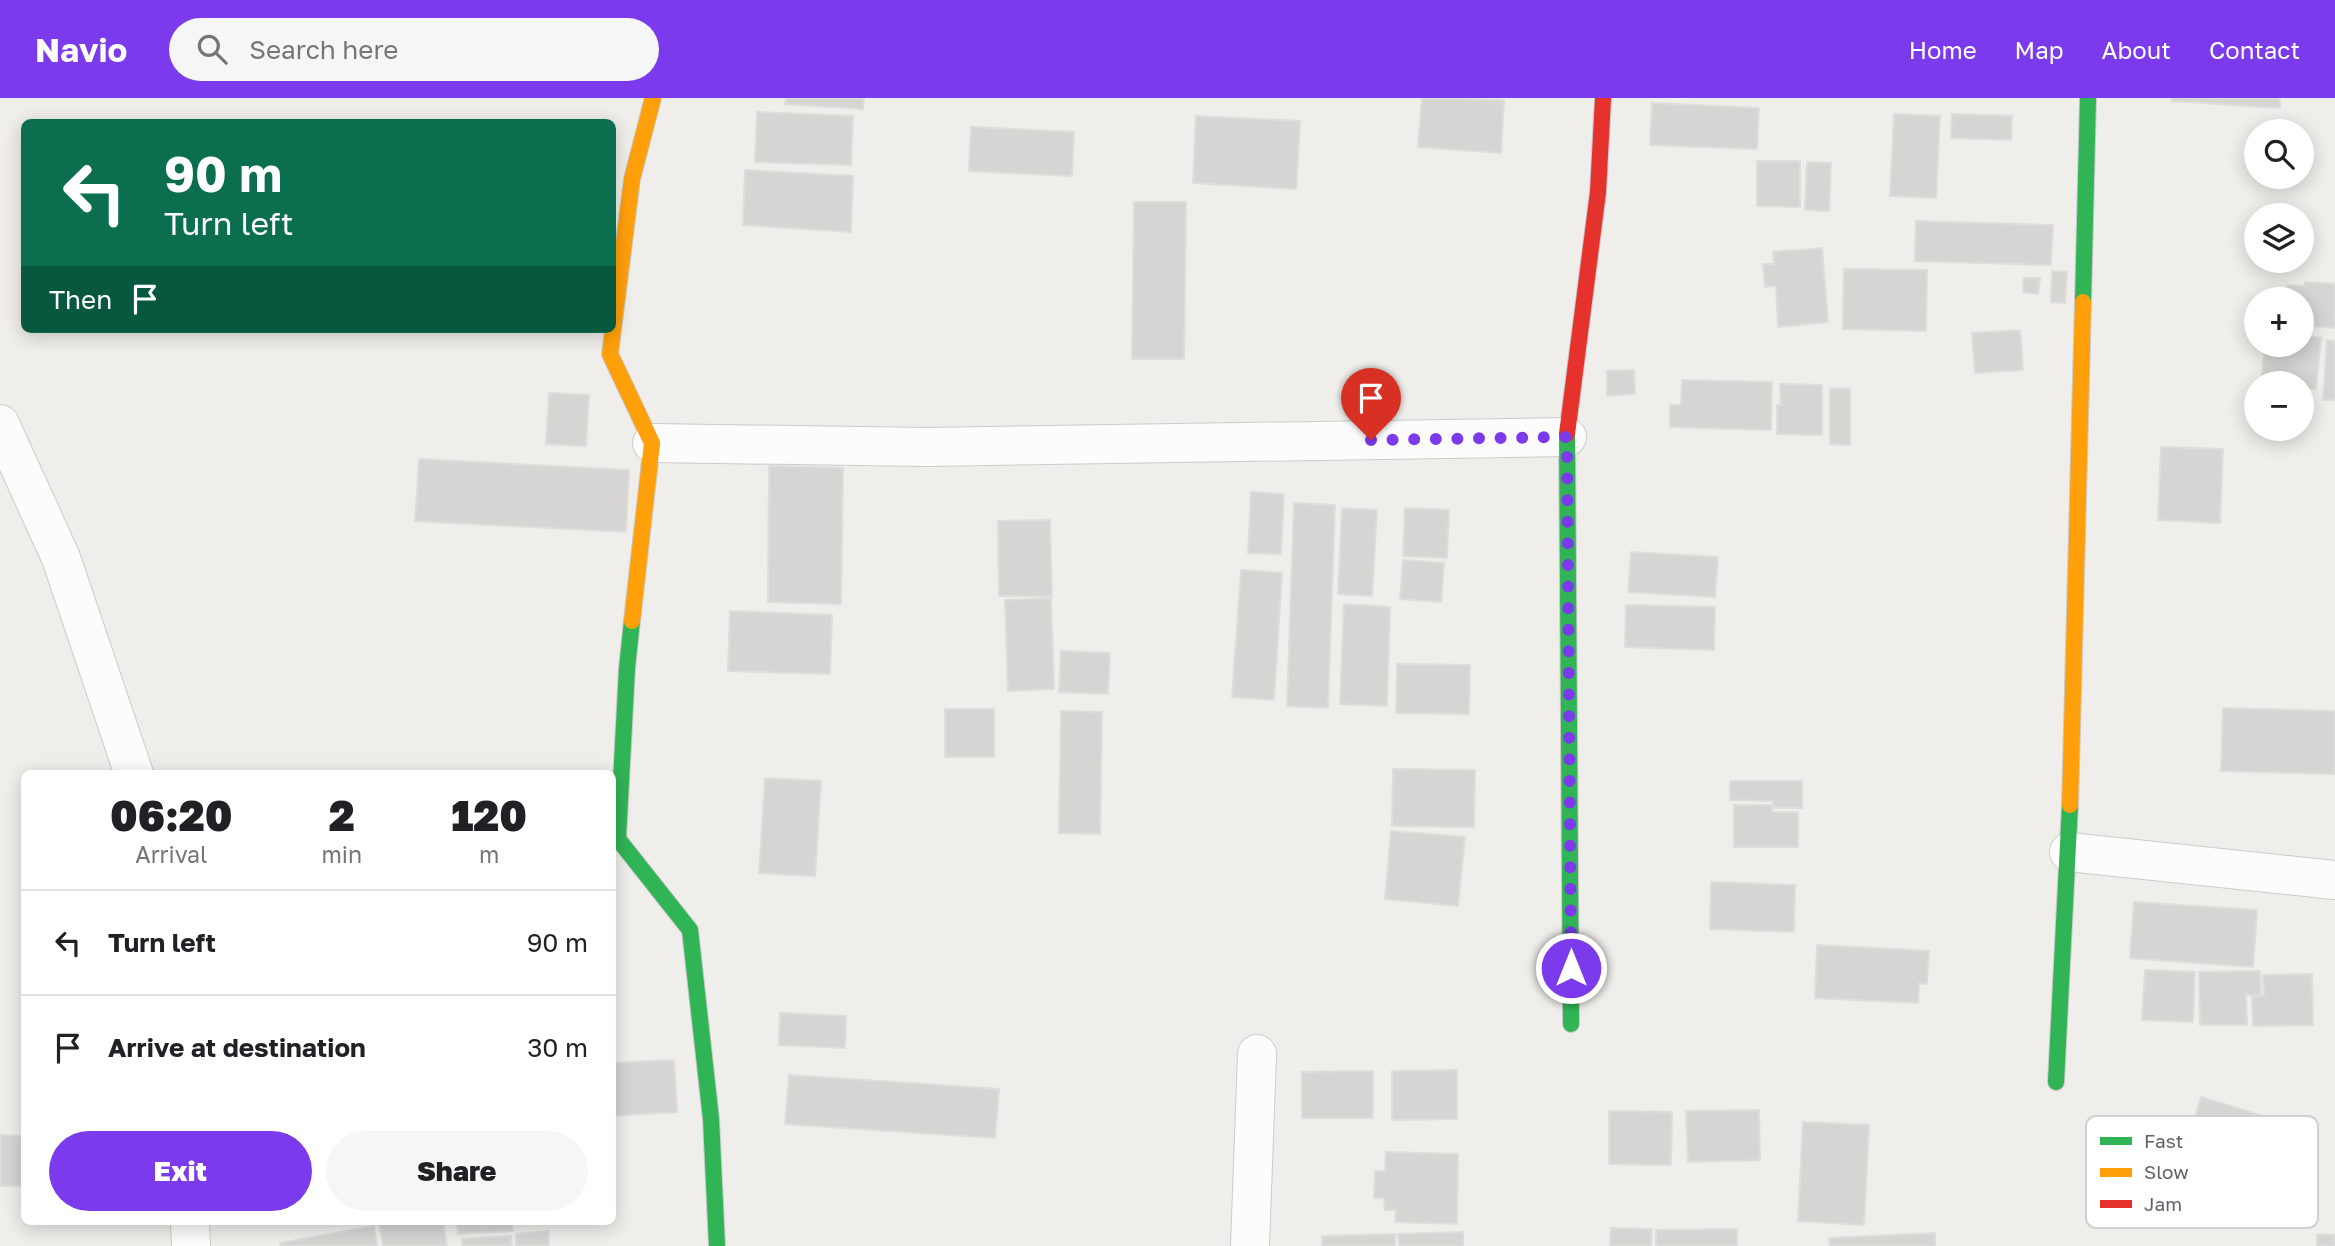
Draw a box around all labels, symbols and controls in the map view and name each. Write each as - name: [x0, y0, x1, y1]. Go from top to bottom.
- search box: [169, 18, 659, 81]
- text: Navio: [35, 30, 127, 69]
- icon: search: [193, 30, 231, 68]
- text: Search here: [249, 34, 398, 65]
- text: Home: [1909, 35, 1977, 64]
- text: Map: [2015, 35, 2064, 64]
- text: About: [2102, 35, 2171, 64]
- text: Contact: [2209, 35, 2300, 64]
- map controls: [2244, 119, 2314, 441]
- button: search: [2244, 119, 2314, 189]
- text: 90 m: [164, 144, 282, 203]
- icon: left: [49, 147, 140, 238]
- button: layers: [2244, 203, 2314, 273]
- text: Turn left: [164, 204, 293, 242]
- icon: arrive: [126, 280, 164, 318]
- text: Then: [49, 284, 112, 315]
- button: +: [2244, 287, 2314, 357]
- pin: [1341, 368, 1401, 440]
- button: −: [2244, 371, 2314, 441]
- icon: arrive: [1352, 379, 1390, 417]
- text: 06:20: [110, 790, 233, 840]
- text: 2: [329, 790, 355, 840]
- text: 120: [451, 790, 527, 840]
- text: Arrival: [135, 840, 207, 868]
- text: min: [322, 840, 362, 868]
- text: m: [479, 840, 499, 868]
- icon: left: [49, 924, 87, 962]
- text: Turn left: [108, 927, 216, 958]
- text: 90 m: [527, 927, 588, 958]
- position arrow: [1534, 931, 1608, 1005]
- icon: arrive: [49, 1029, 87, 1067]
- text: Arrive at destination: [108, 1032, 366, 1063]
- text: 30 m: [527, 1032, 588, 1063]
- legend: [2086, 1116, 2318, 1228]
- text: Fast: [2144, 1129, 2183, 1152]
- button: Exit: [49, 1131, 312, 1211]
- button: Share: [326, 1131, 588, 1211]
- text: Slow: [2144, 1160, 2189, 1183]
- text: Jam: [2144, 1192, 2182, 1215]

